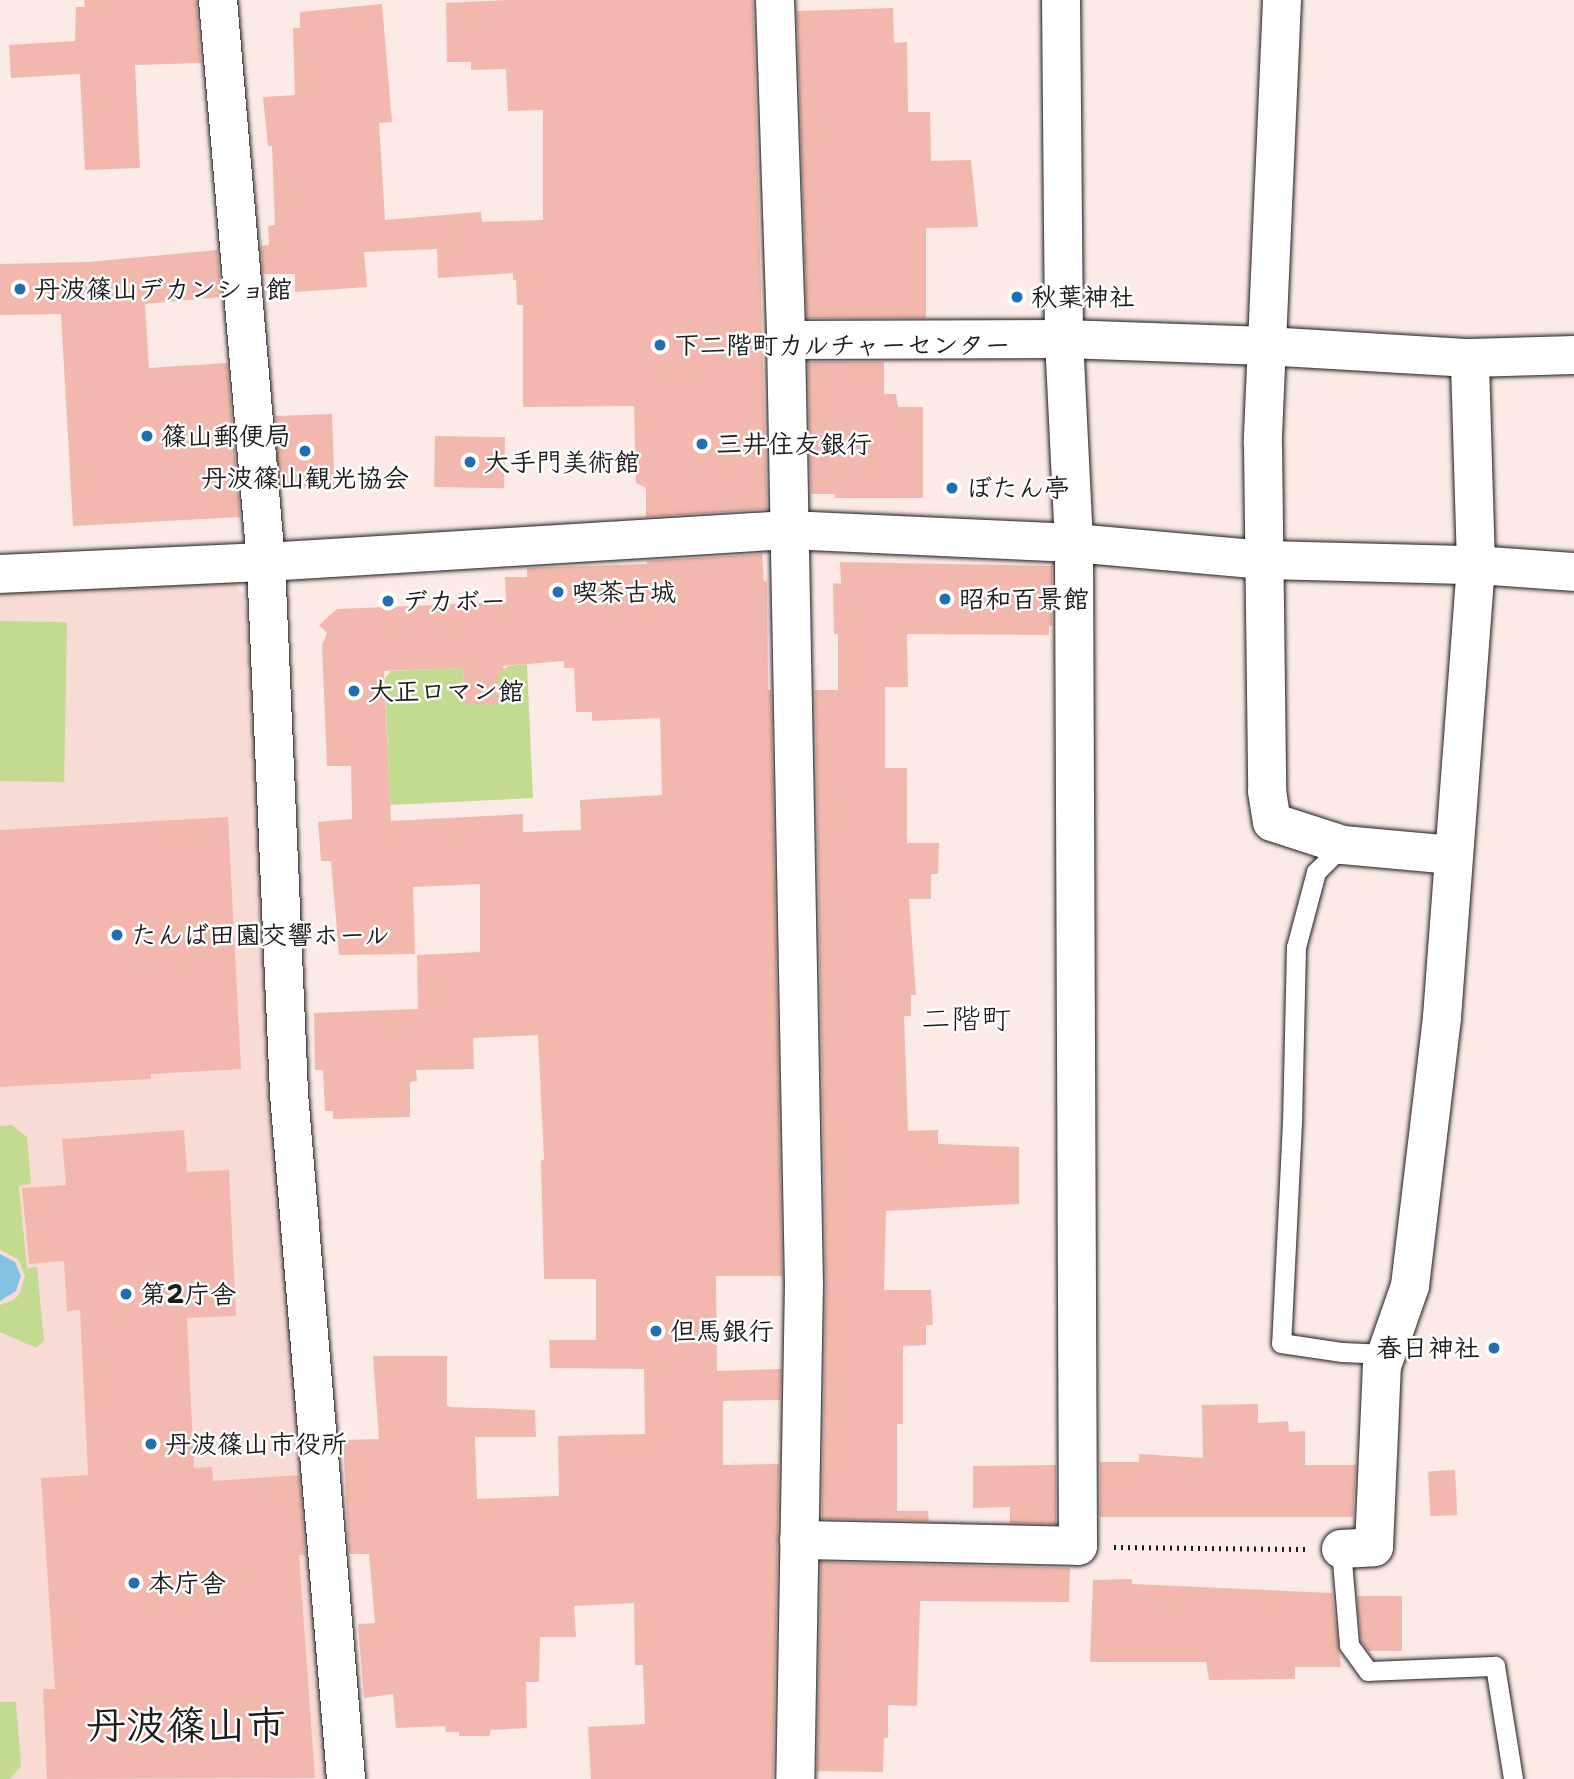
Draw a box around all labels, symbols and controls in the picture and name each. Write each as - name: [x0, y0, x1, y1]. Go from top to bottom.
- place label: 丹波篠山デカンショ館: [34, 273, 294, 305]
- marker: 丹波篠山デカンショ館: [12, 281, 28, 297]
- place label: 秋葉神社: [1031, 281, 1135, 313]
- marker: 秋葉神社: [1009, 289, 1025, 305]
- place label: 下二階町カルチャーセンター: [674, 329, 1012, 361]
- marker: 下二階町カルチャーセンター: [652, 337, 668, 353]
- place label: 篠山郵便局: [161, 420, 291, 452]
- marker: 篠山郵便局: [139, 428, 155, 444]
- place label: 三井住友銀行: [716, 428, 872, 460]
- marker: 三井住友銀行: [694, 436, 710, 452]
- marker: 丹波篠山観光協会: [297, 443, 313, 459]
- place label: 大手門美術館: [484, 446, 640, 478]
- marker: 大手門美術館: [462, 454, 478, 470]
- place label: 丹波篠山観光協会: [201, 462, 409, 494]
- place label: ぼたん亭: [966, 472, 1070, 504]
- marker: ぼたん亭: [944, 480, 960, 496]
- place label: 喫茶古城: [572, 576, 676, 608]
- place label: 昭和百景館: [959, 583, 1089, 615]
- marker: 喫茶古城: [550, 584, 566, 600]
- place label: デカボー: [402, 585, 506, 617]
- marker: 昭和百景館: [937, 591, 953, 607]
- marker: デカボー: [380, 593, 396, 609]
- place label: 大正ロマン館: [368, 675, 524, 707]
- marker: 大正ロマン館: [346, 683, 362, 699]
- place label: たんば田園交響ホール: [131, 919, 391, 951]
- marker: たんば田園交響ホール: [109, 927, 125, 943]
- district label: 二階町: [921, 1001, 1011, 1037]
- place label: 第2庁舎: [140, 1278, 236, 1310]
- marker: 第2庁舎: [118, 1286, 134, 1302]
- place label: 但馬銀行: [670, 1315, 774, 1347]
- marker: 但馬銀行: [648, 1323, 664, 1339]
- place label: 春日神社: [1376, 1332, 1480, 1364]
- marker: 春日神社: [1486, 1340, 1502, 1356]
- place label: 丹波篠山市役所: [165, 1428, 347, 1460]
- marker: 丹波篠山市役所: [143, 1436, 159, 1452]
- place label: 本庁舎: [148, 1567, 226, 1599]
- marker: 本庁舎: [126, 1575, 142, 1591]
- district label: 丹波篠山市: [86, 1701, 286, 1749]

